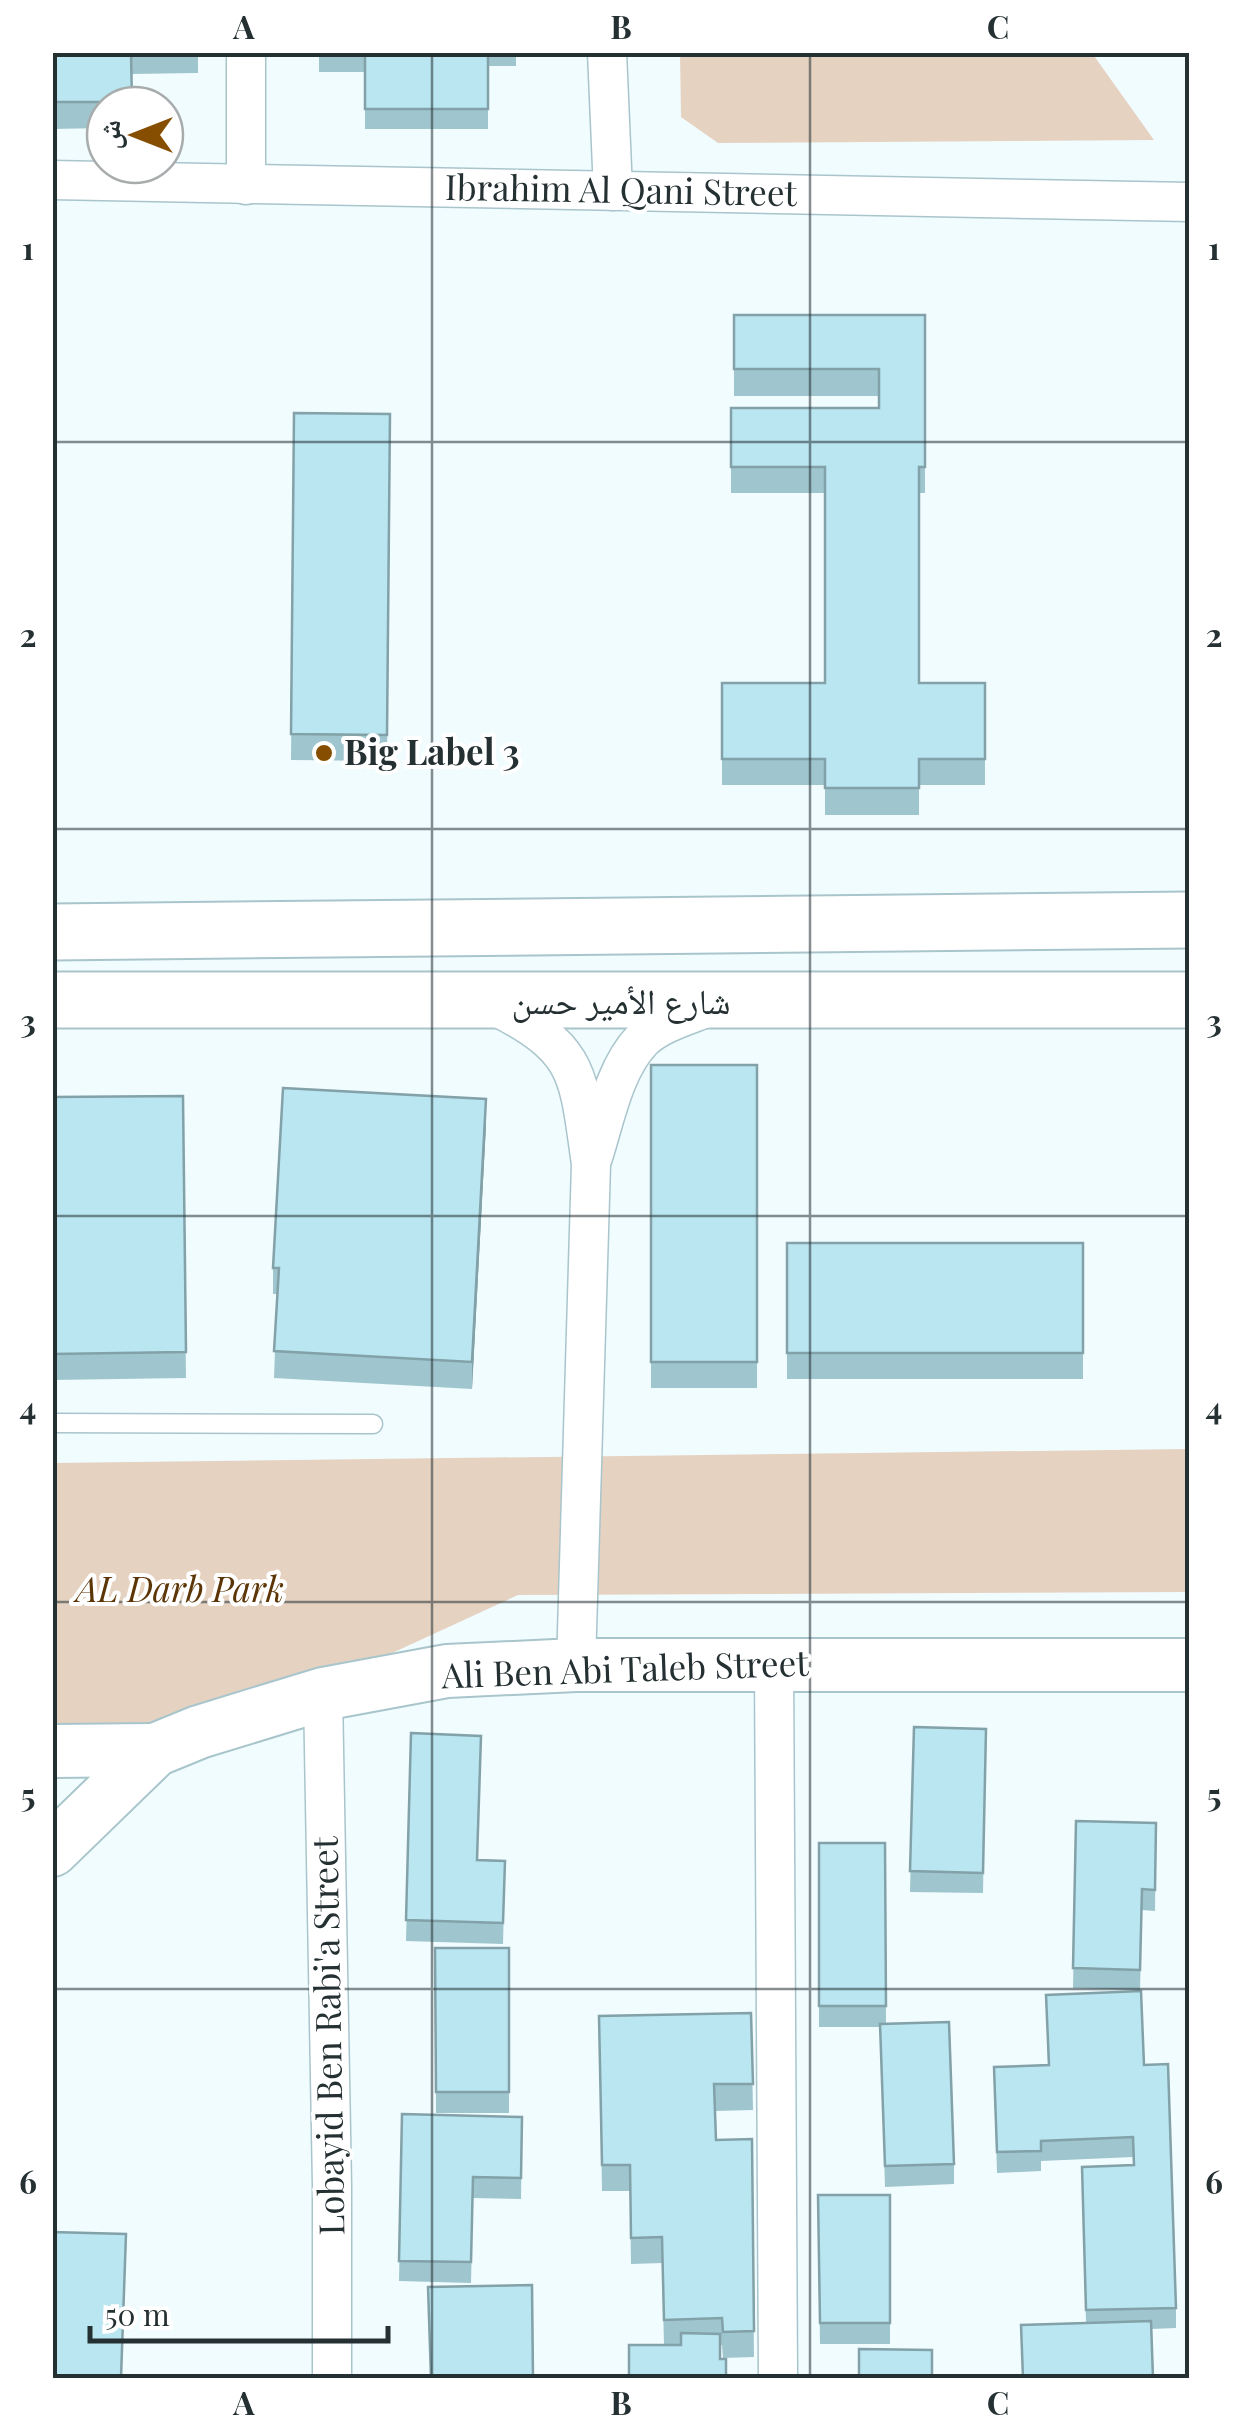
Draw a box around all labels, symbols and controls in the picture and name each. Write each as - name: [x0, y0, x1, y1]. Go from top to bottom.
- text: A: [232, 4, 255, 47]
- text: B: [610, 4, 632, 47]
- text: C: [987, 4, 1009, 47]
- north arrow: [85, 85, 185, 185]
- text: ش: [90, 120, 127, 150]
- street label: Ibrahim Al Qani Street: [445, 162, 798, 215]
- text: 1: [22, 225, 34, 268]
- text: 1: [1208, 225, 1220, 268]
- text: 2: [20, 612, 36, 655]
- text: 2: [1206, 612, 1222, 655]
- place label: Big Label 3: [344, 727, 520, 774]
- marker: Big Label 3: [313, 742, 335, 764]
- street label: شارع الأمير حسن: [511, 976, 731, 1024]
- text: 3: [20, 998, 36, 1041]
- text: 3: [1206, 998, 1222, 1041]
- text: 4: [20, 1385, 36, 1428]
- text: 4: [1206, 1385, 1222, 1428]
- park label: AL Darb Park: [72, 1564, 284, 1611]
- street label: Ali Ben Abi Taleb Street: [440, 1638, 810, 1697]
- text: 5: [21, 1772, 35, 1815]
- text: 5: [1207, 1772, 1221, 1815]
- street label: Lobayid Ben Rabi'a Street: [300, 1836, 353, 2236]
- text: 6: [19, 2159, 37, 2202]
- text: 6: [1205, 2159, 1223, 2202]
- scale bar: [90, 2281, 388, 2343]
- text: 50 m: [105, 2294, 170, 2334]
- text: A: [232, 2380, 255, 2423]
- text: B: [610, 2380, 632, 2423]
- text: C: [987, 2380, 1009, 2423]

